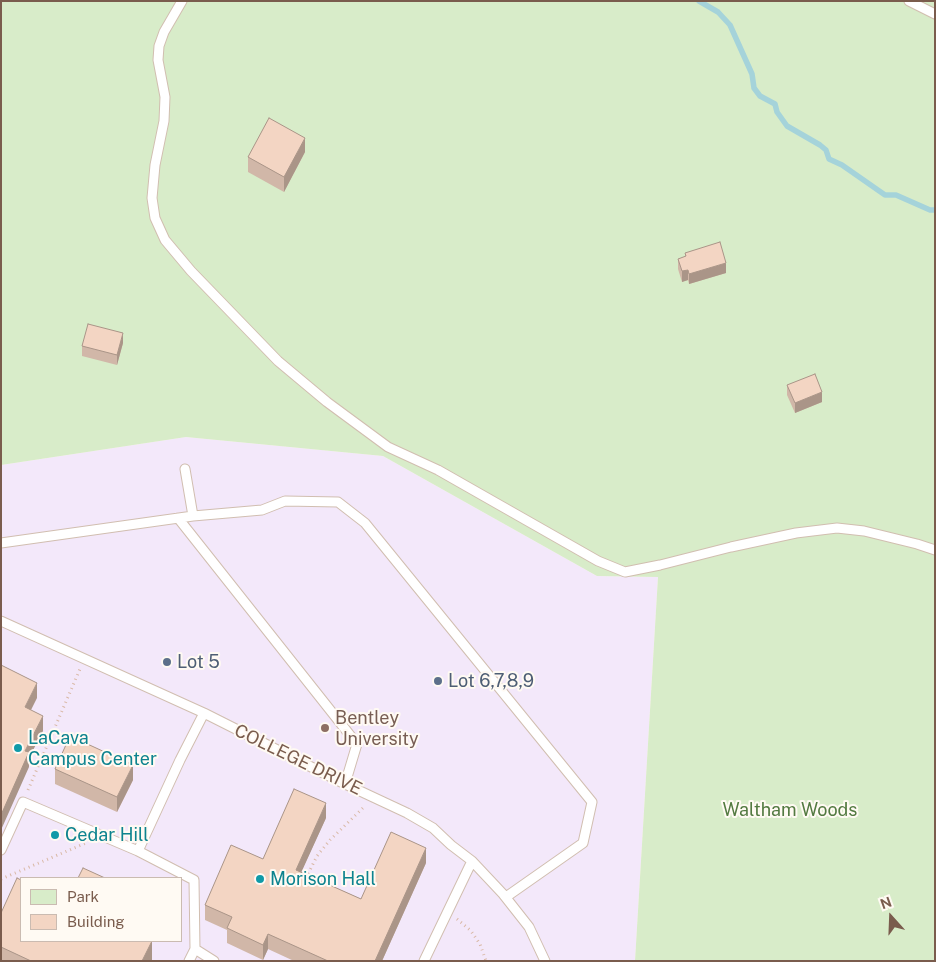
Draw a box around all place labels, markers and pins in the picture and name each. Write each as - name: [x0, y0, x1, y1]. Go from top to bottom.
- place label: Lot 5: [177, 651, 220, 673]
- marker: Lot 5: [161, 656, 173, 668]
- place label: Lot 6,7,8,9: [448, 670, 534, 692]
- marker: Lot 6,7,8,9: [432, 675, 444, 687]
- place label: Bentley University: [335, 707, 419, 750]
- marker: Bentley University: [319, 722, 331, 734]
- place label: LaCava Campus Center: [28, 727, 157, 770]
- marker: LaCava Campus Center: [12, 742, 24, 754]
- place label: Cedar Hill: [65, 824, 149, 846]
- marker: Cedar Hill: [49, 829, 61, 841]
- place label: Morison Hall: [270, 868, 376, 890]
- marker: Morison Hall: [254, 873, 266, 885]

